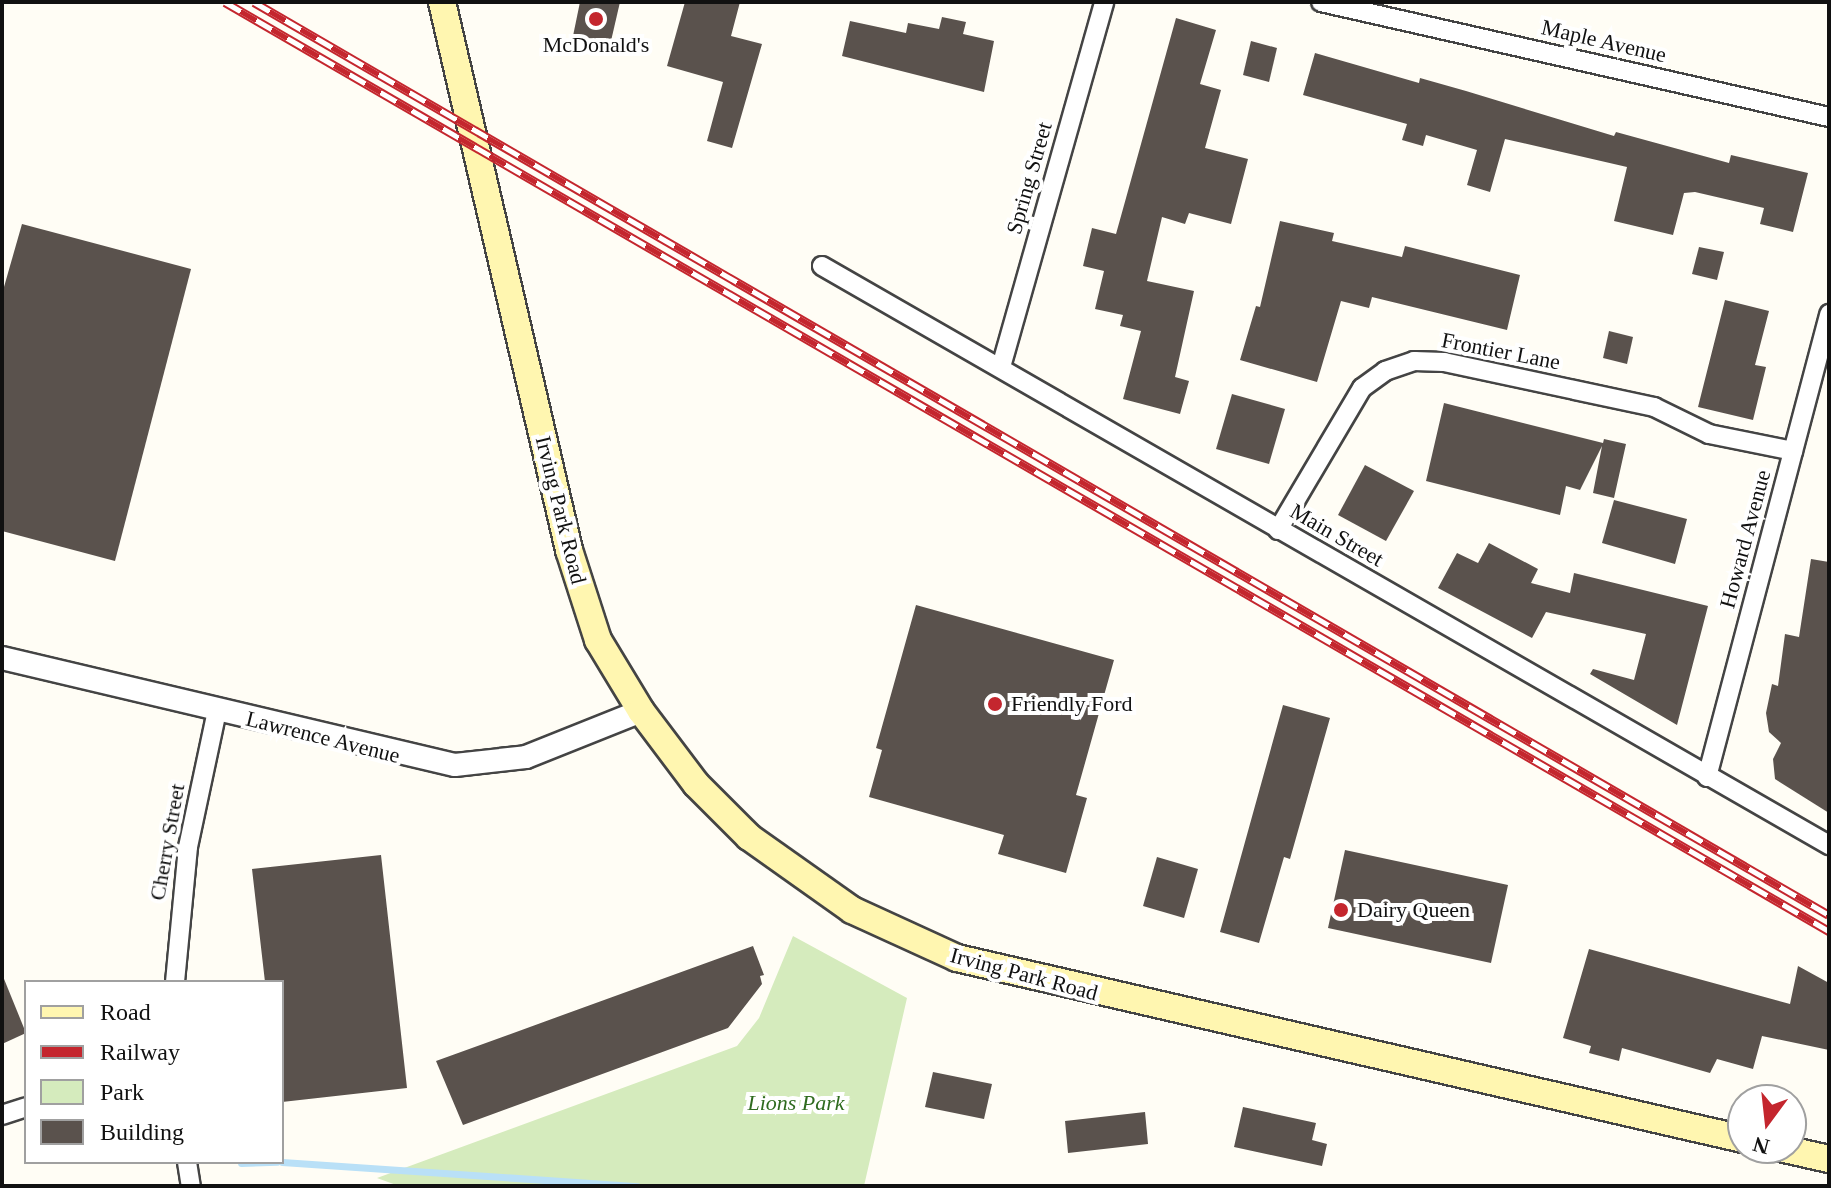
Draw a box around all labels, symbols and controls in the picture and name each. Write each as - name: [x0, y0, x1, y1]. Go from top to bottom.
- marker: McDonald's: [587, 10, 605, 28]
- street label: Maple Avenue: [1538, 14, 1670, 68]
- place label: McDonald's: [543, 32, 649, 58]
- street label: Spring Street: [1000, 119, 1058, 237]
- street label: Frontier Lane: [1439, 327, 1563, 375]
- street label: Irving Park Road: [530, 433, 592, 587]
- street label: Howard Avenue: [1714, 466, 1776, 612]
- street label: Main Street: [1286, 498, 1388, 572]
- place label: Friendly Ford: [1011, 691, 1133, 717]
- marker: Friendly Ford: [986, 695, 1004, 713]
- street label: Lawrence Avenue: [243, 705, 403, 769]
- street label: Cherry Street: [144, 782, 190, 902]
- place label: Dairy Queen: [1357, 897, 1470, 923]
- marker: Dairy Queen: [1332, 901, 1350, 919]
- street label: Irving Park Road: [947, 942, 1101, 1006]
- legend: [24, 980, 284, 1164]
- text: Road: [100, 999, 151, 1025]
- text: Railway: [100, 1039, 180, 1065]
- text: Park: [100, 1079, 144, 1105]
- north arrow: [1727, 1084, 1807, 1164]
- park label: Lions Park: [747, 1090, 845, 1116]
- text: Building: [100, 1119, 184, 1145]
- text: N: [1750, 1132, 1772, 1160]

